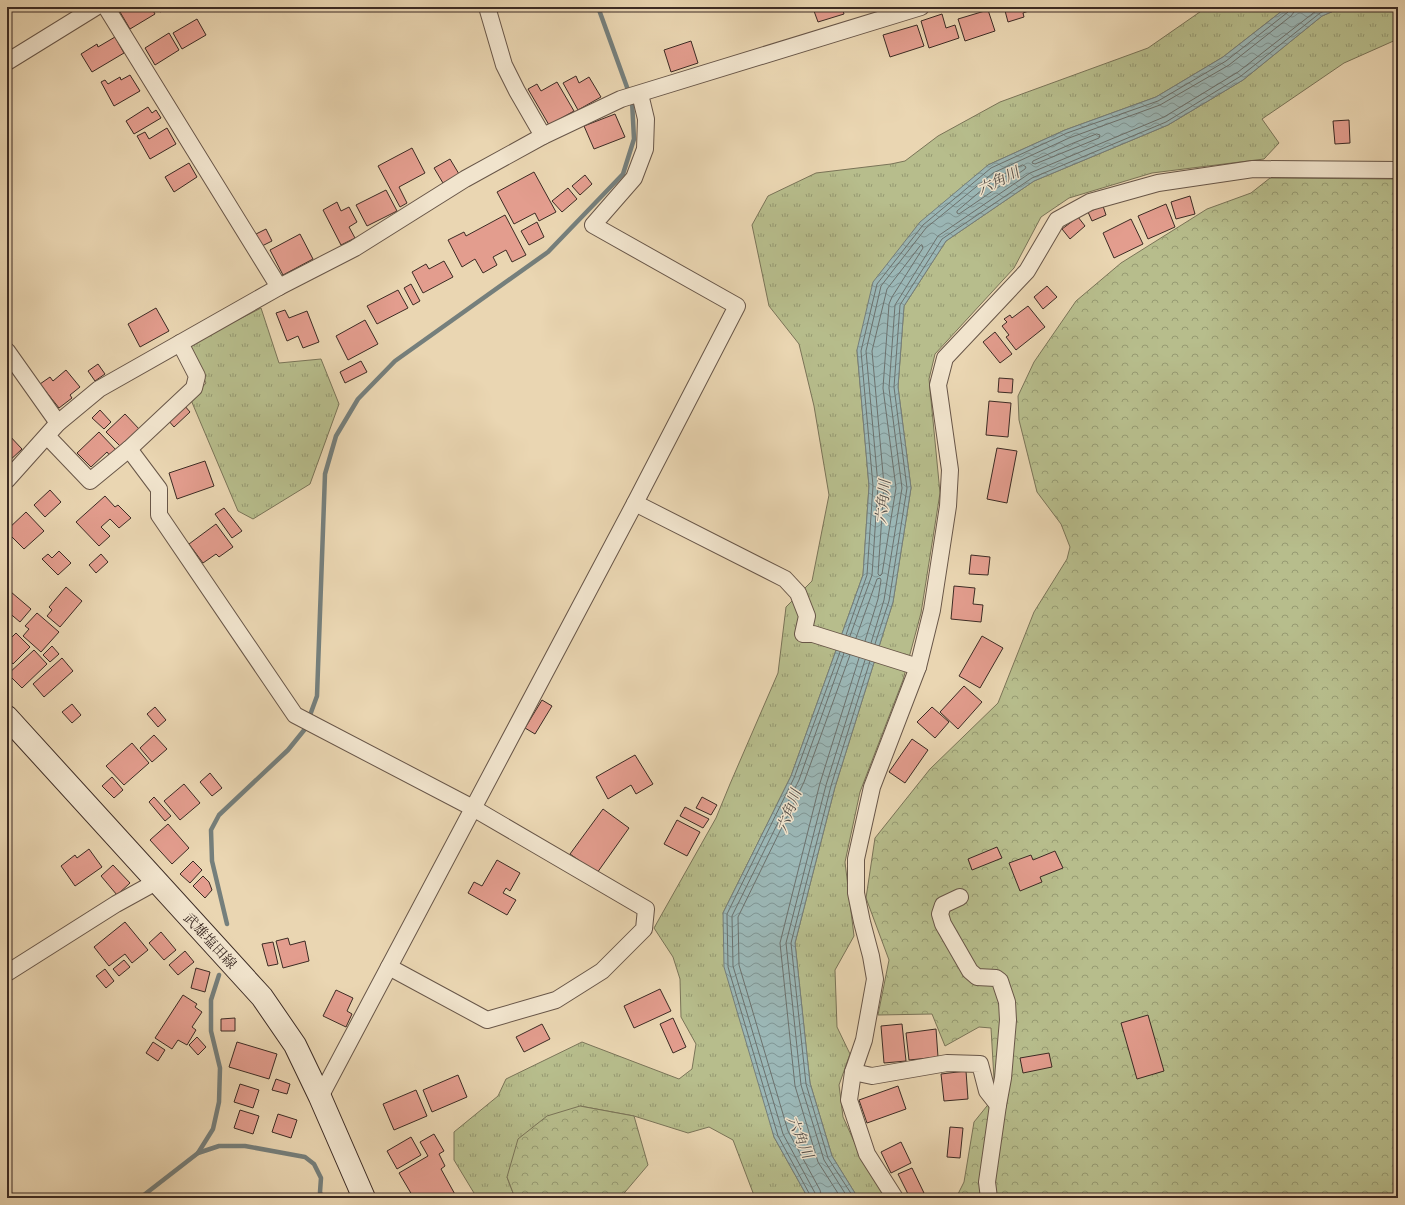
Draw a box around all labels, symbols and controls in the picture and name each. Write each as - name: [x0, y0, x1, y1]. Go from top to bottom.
- water label: 六角川: [974, 162, 1024, 199]
- water label: 六角川: [872, 477, 894, 525]
- water label: 六角川: [773, 785, 806, 835]
- street label: 武雄塩田線: [180, 910, 240, 972]
- water label: 六角川: [783, 1113, 818, 1163]

